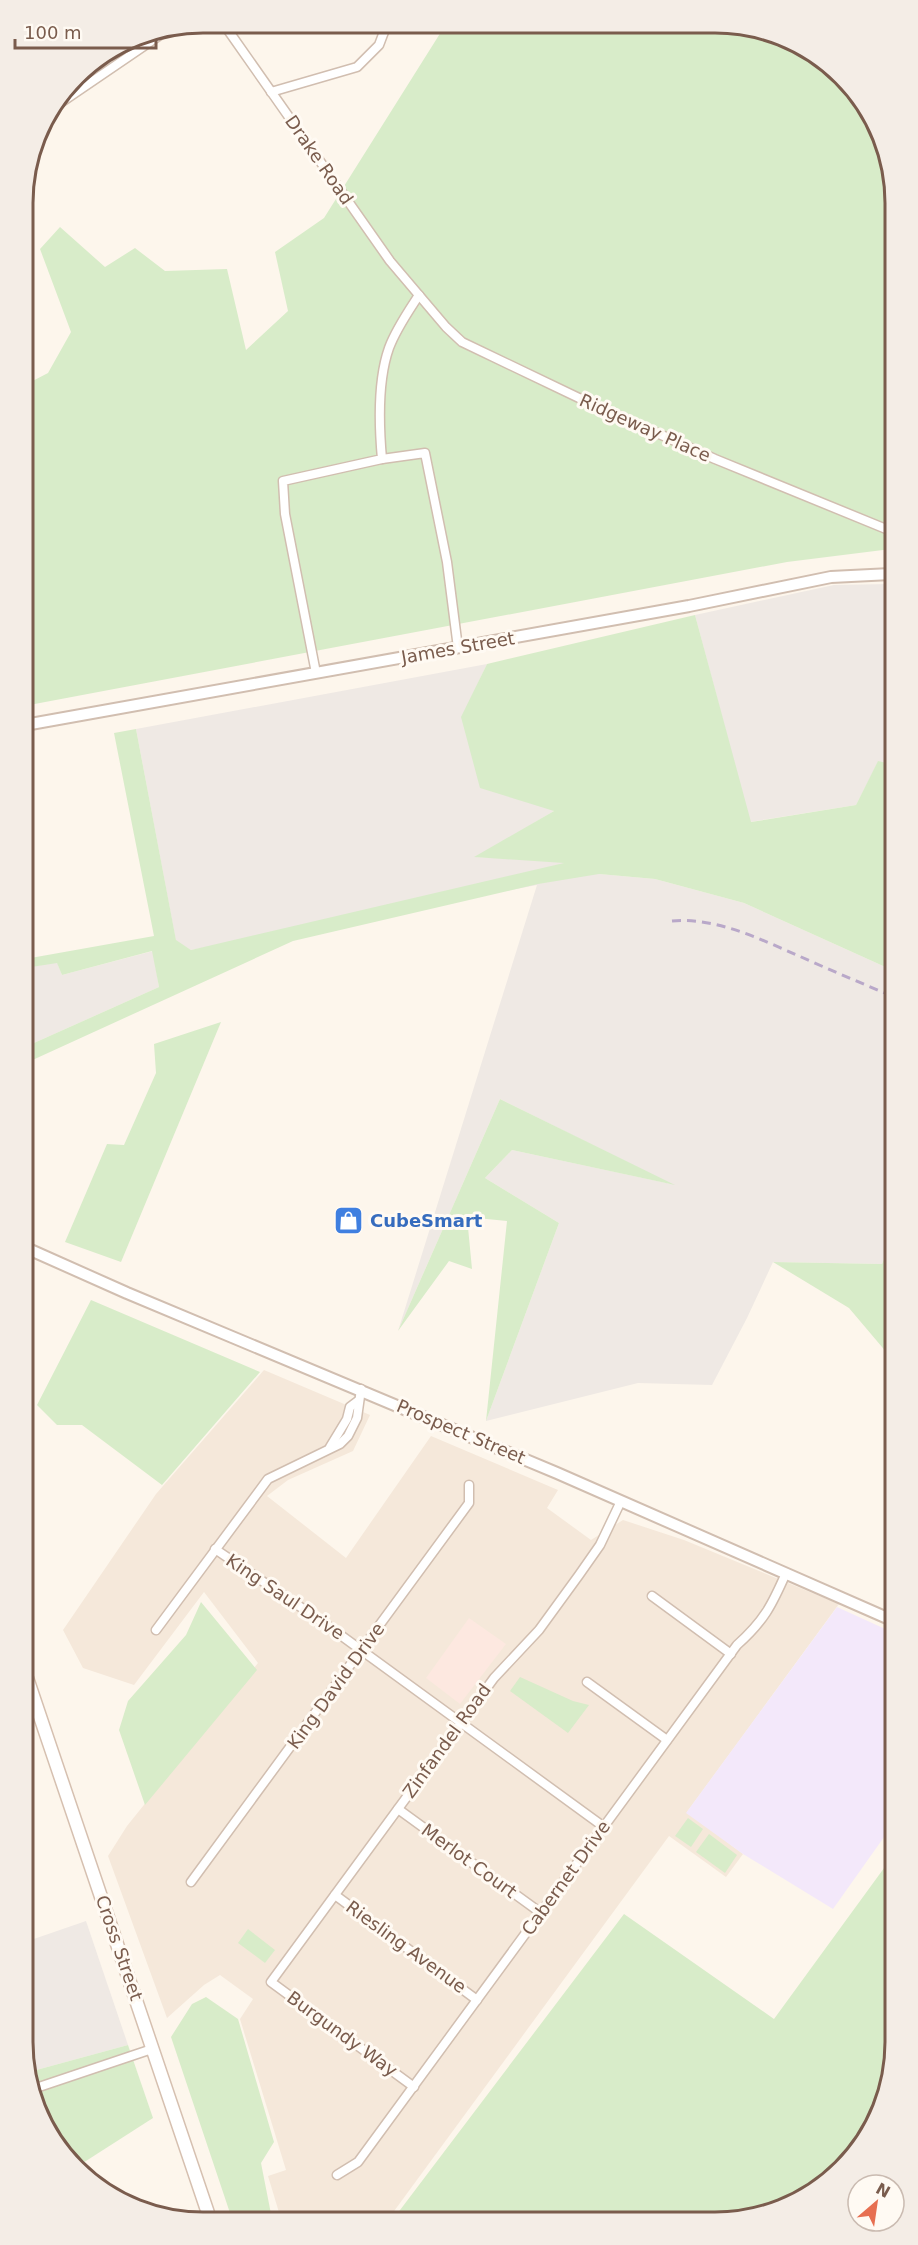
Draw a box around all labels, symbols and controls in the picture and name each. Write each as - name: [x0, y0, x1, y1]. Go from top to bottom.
- scale bar: [15, 12, 156, 50]
- text: 100 m: [24, 22, 82, 43]
- street label: Drake Road: [281, 111, 358, 208]
- street label: Ridgeway Place: [576, 389, 714, 466]
- street label: James Street: [399, 627, 516, 668]
- shop icon: CubeSmart: [333, 1205, 365, 1237]
- place label: CubeSmart: [370, 1210, 483, 1231]
- street label: Prospect Street: [394, 1395, 529, 1468]
- street label: King Saul Drive: [222, 1549, 348, 1644]
- street label: King David Drive: [283, 1618, 388, 1753]
- street label: Zinfandel Road: [398, 1680, 495, 1802]
- street label: Cabernet Drive: [517, 1816, 614, 1939]
- street label: Merlot Court: [418, 1819, 521, 1902]
- street label: Cross Street: [92, 1893, 147, 2003]
- street label: Riesling Avenue: [342, 1896, 470, 1997]
- street label: Burgundy Way: [283, 1987, 402, 2081]
- north arrow: [846, 2173, 906, 2233]
- text: N: [873, 2179, 893, 2202]

